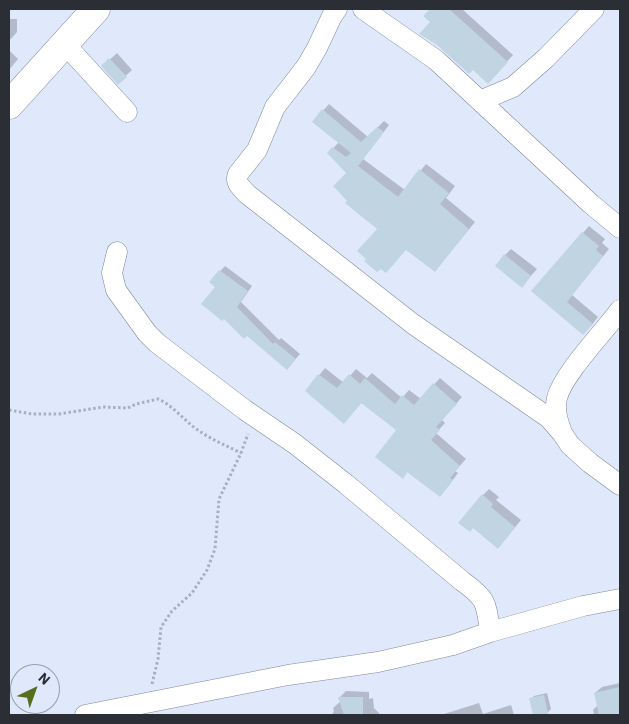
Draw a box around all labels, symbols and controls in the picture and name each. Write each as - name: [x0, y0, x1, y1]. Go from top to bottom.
- north arrow: [10, 664, 60, 714]
- text: N: [35, 669, 54, 689]

